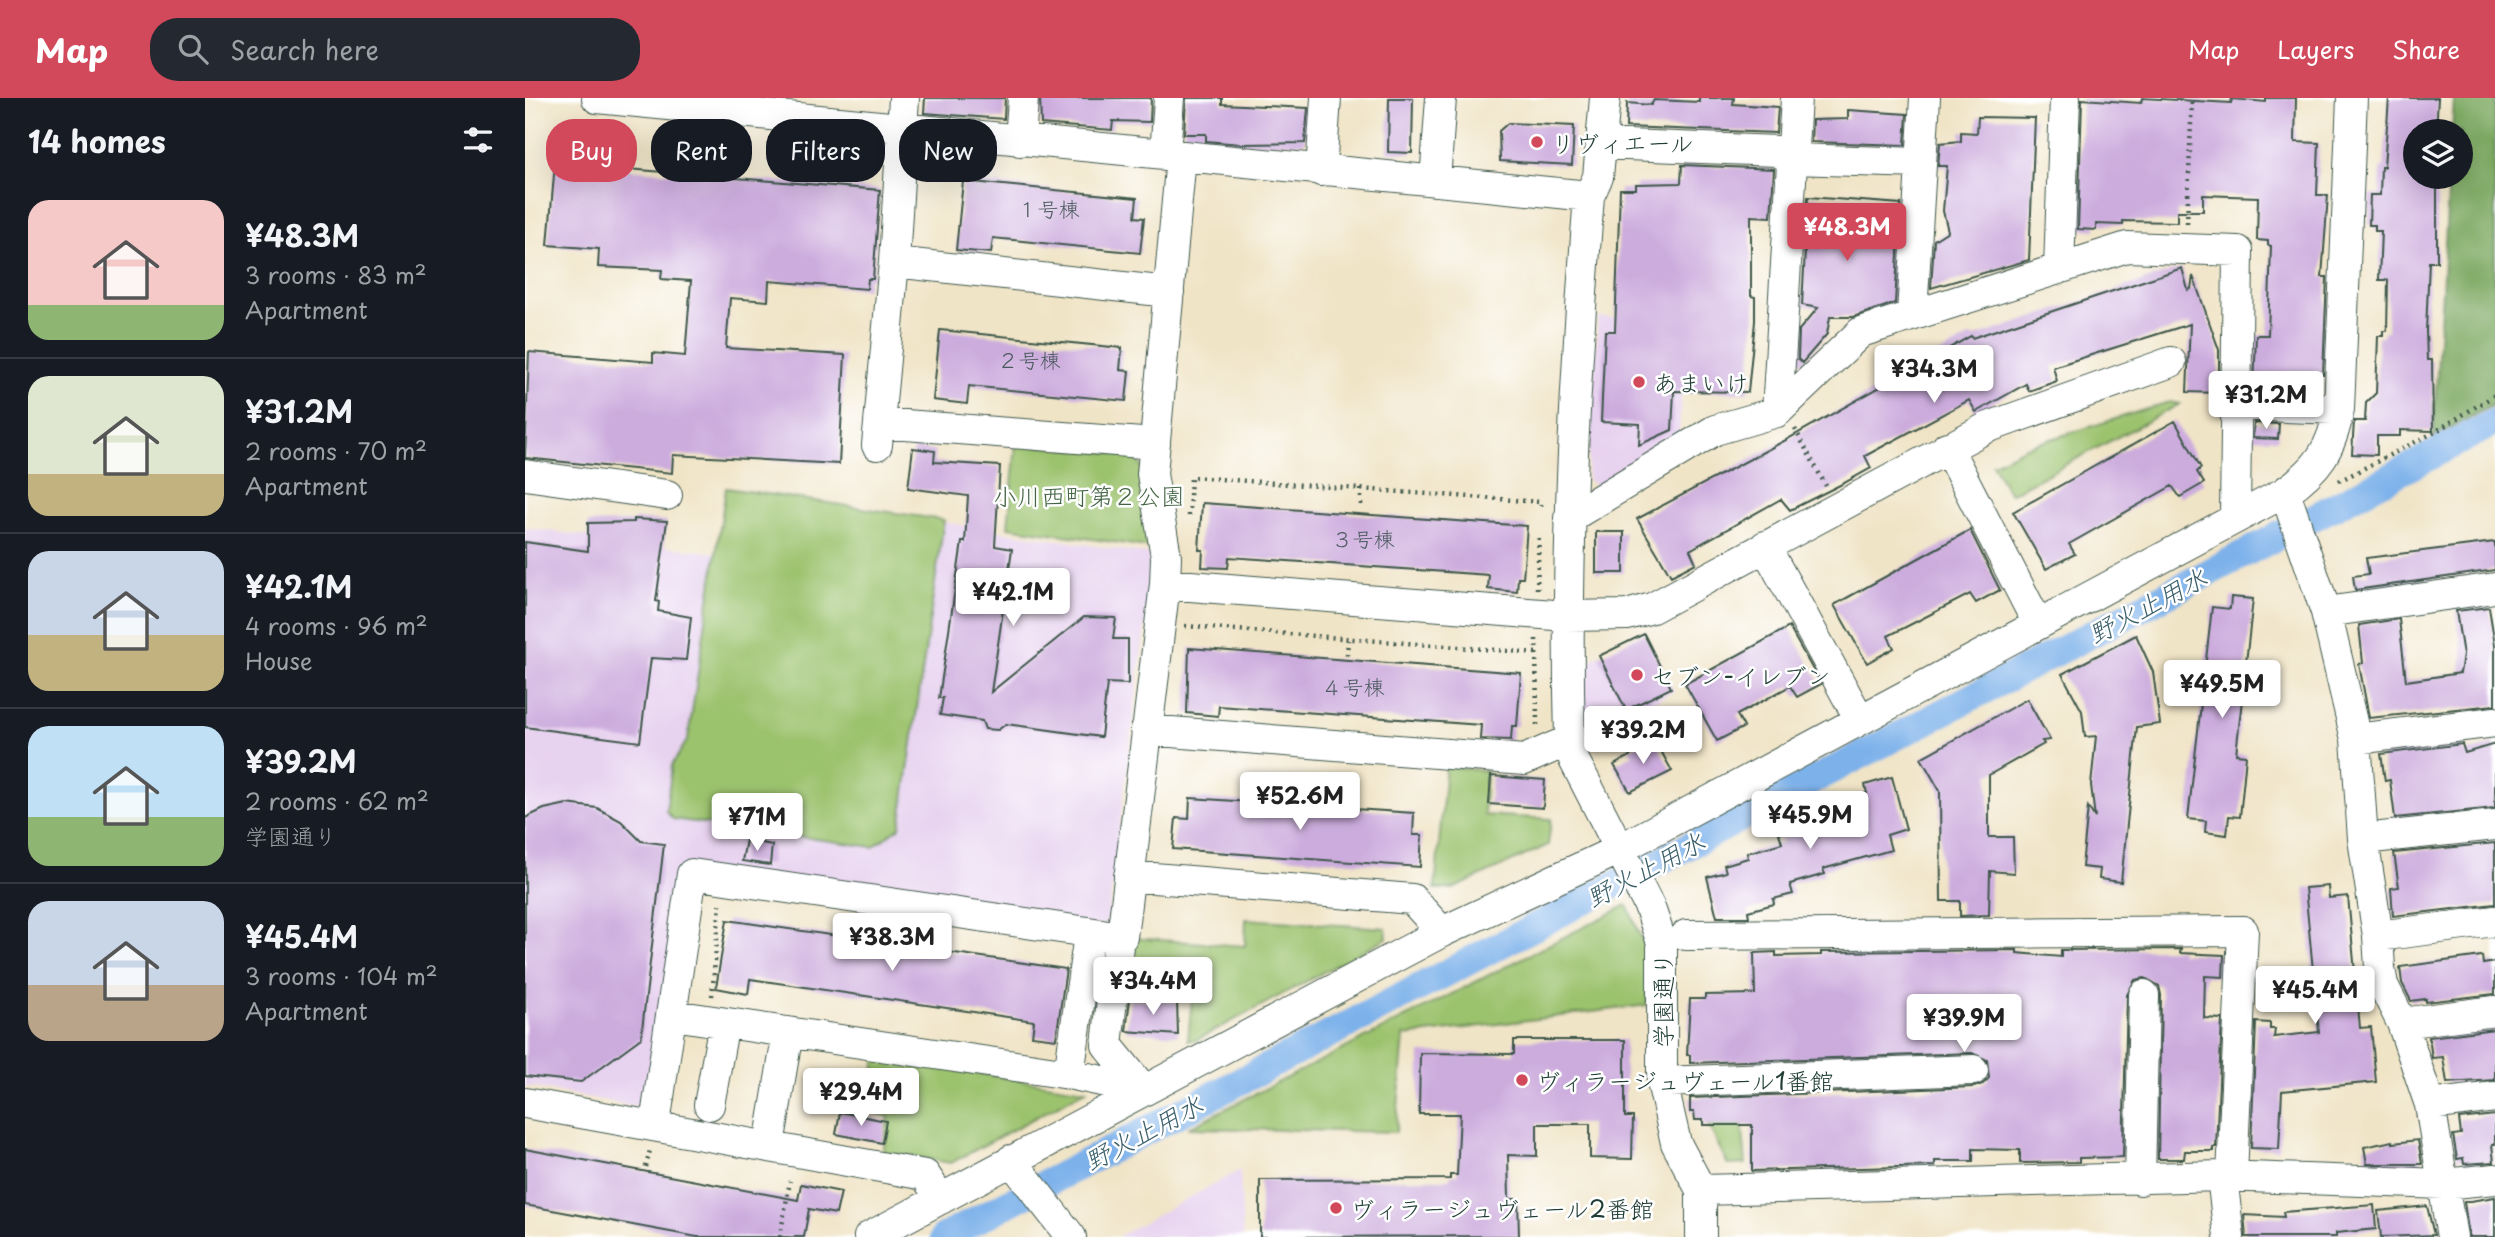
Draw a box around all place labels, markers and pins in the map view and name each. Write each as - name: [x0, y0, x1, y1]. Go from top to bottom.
- place label: リヴィエール: [1551, 124, 1694, 160]
- marker: リヴィエール: [1529, 134, 1545, 150]
- pin: ¥48.3M: [1790, 204, 1904, 263]
- pin: ¥34.3M: [1877, 345, 1991, 405]
- place label: あまいけ: [1653, 364, 1749, 400]
- pin: ¥31.2M: [2209, 372, 2323, 431]
- marker: あまいけ: [1631, 374, 1647, 390]
- pin: ¥42.1M: [956, 568, 1070, 628]
- place label: セブン-イレブン: [1651, 657, 1831, 693]
- pin: ¥49.5M: [2165, 660, 2279, 720]
- marker: セブン-イレブン: [1629, 667, 1645, 683]
- pin: ¥39.2M: [1586, 706, 1700, 766]
- pin: ¥52.6M: [1243, 772, 1357, 832]
- pin: ¥45.9M: [1753, 792, 1867, 851]
- pin: ¥71M: [716, 794, 798, 853]
- pin: ¥38.3M: [835, 914, 949, 973]
- pin: ¥34.4M: [1096, 958, 1210, 1017]
- pin: ¥45.4M: [2258, 967, 2372, 1026]
- pin: ¥39.9M: [1907, 995, 2021, 1054]
- place label: ヴィラージュヴェール1番館: [1536, 1062, 1834, 1098]
- pin: ¥29.4M: [804, 1068, 918, 1128]
- marker: ヴィラージュヴェール1番館: [1514, 1072, 1530, 1088]
- place label: ヴィラージュヴェール2番館: [1350, 1190, 1654, 1226]
- marker: ヴィラージュヴェール2番館: [1328, 1200, 1344, 1216]

